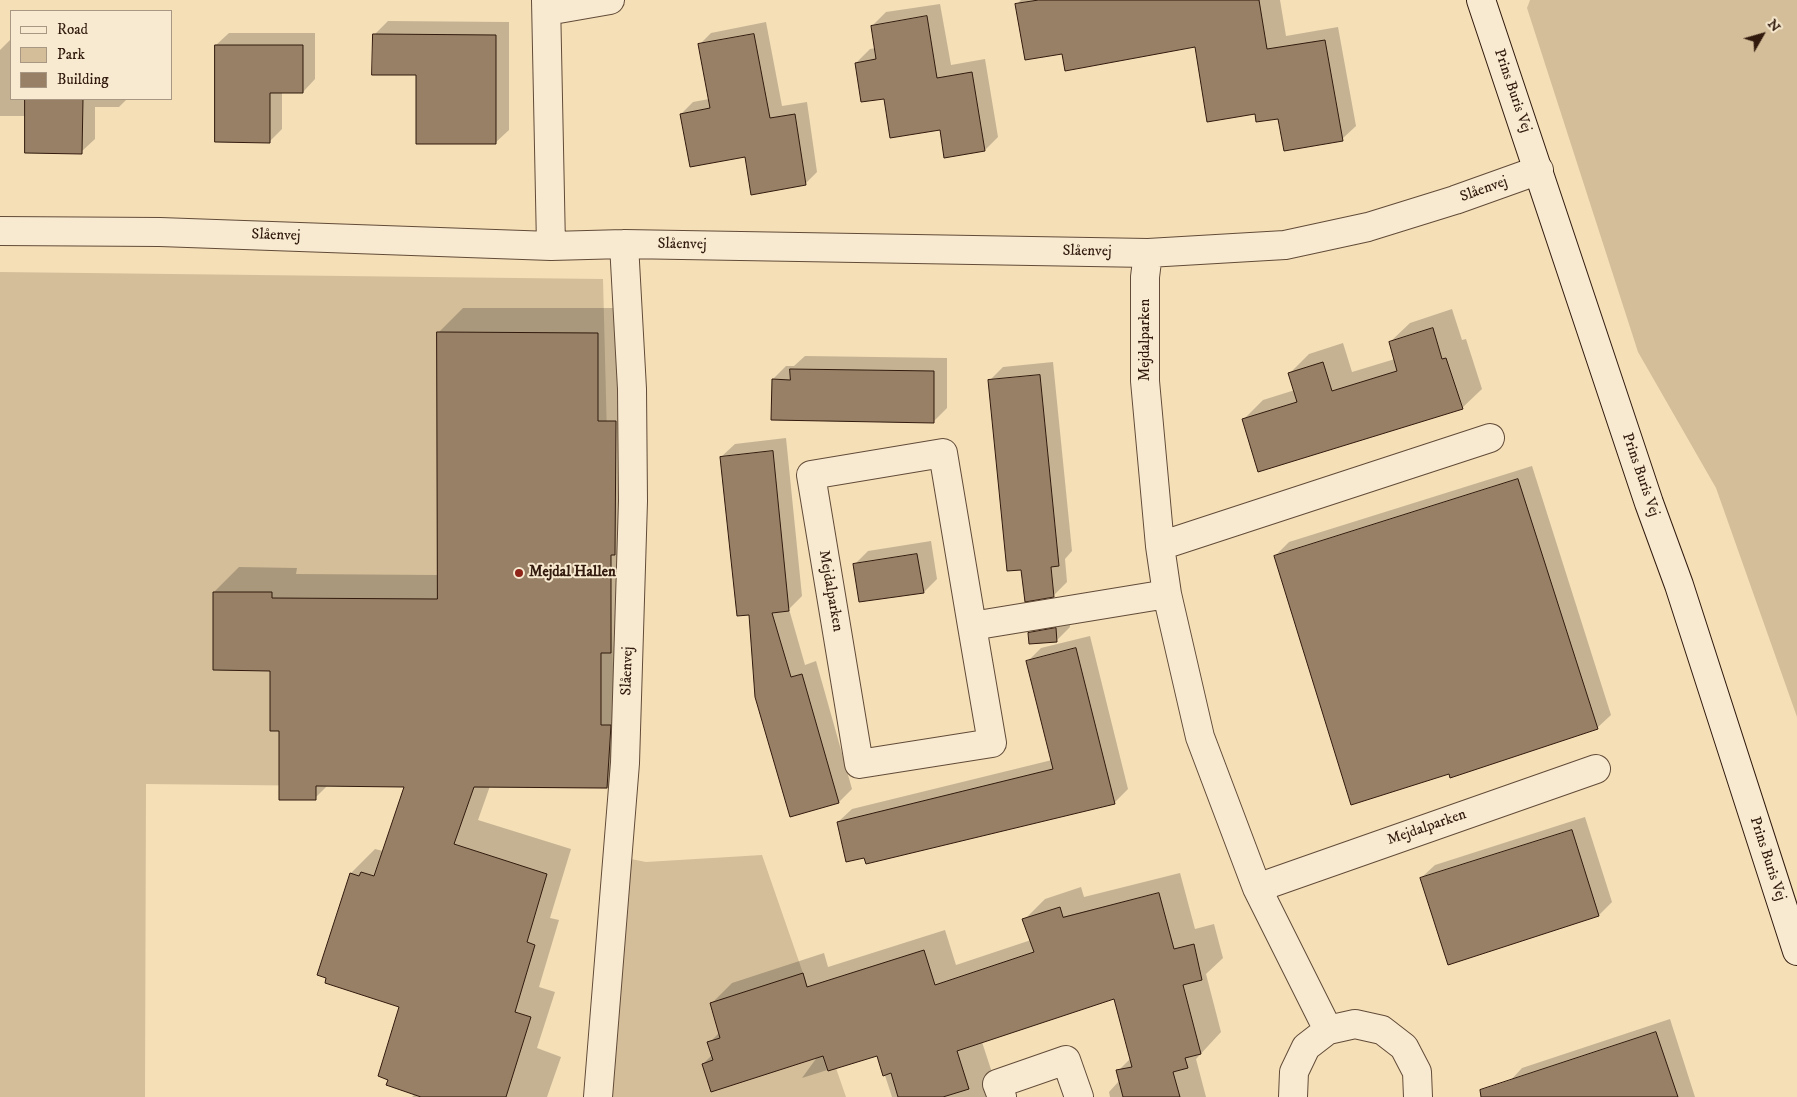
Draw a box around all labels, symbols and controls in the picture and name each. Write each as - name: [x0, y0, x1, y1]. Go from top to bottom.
- legend: [10, 10, 172, 100]
- north arrow: [1737, 10, 1787, 60]
- text: N: [1763, 16, 1784, 36]
- text: Road: [57, 20, 88, 39]
- text: Park: [57, 45, 85, 64]
- street label: Prins Buris Vej: [1489, 47, 1535, 135]
- text: Building: [57, 70, 109, 89]
- street label: Slåenvej: [1458, 173, 1510, 207]
- street label: Slåenvej: [251, 226, 301, 246]
- street label: Slåenvej: [657, 236, 707, 254]
- street label: Slåenvej: [1062, 243, 1112, 261]
- street label: Mejdalparken: [1137, 299, 1155, 381]
- street label: Prins Buris Vej: [1617, 431, 1663, 519]
- street label: Mejdalparken: [814, 549, 846, 633]
- place label: Mejdal Hallen: [529, 564, 616, 582]
- marker: Mejdal Hallen: [513, 567, 525, 579]
- street label: Slåenvej: [618, 646, 638, 696]
- street label: Mejdalparken: [1385, 806, 1469, 850]
- street label: Prins Buris Vej: [1745, 815, 1789, 903]

